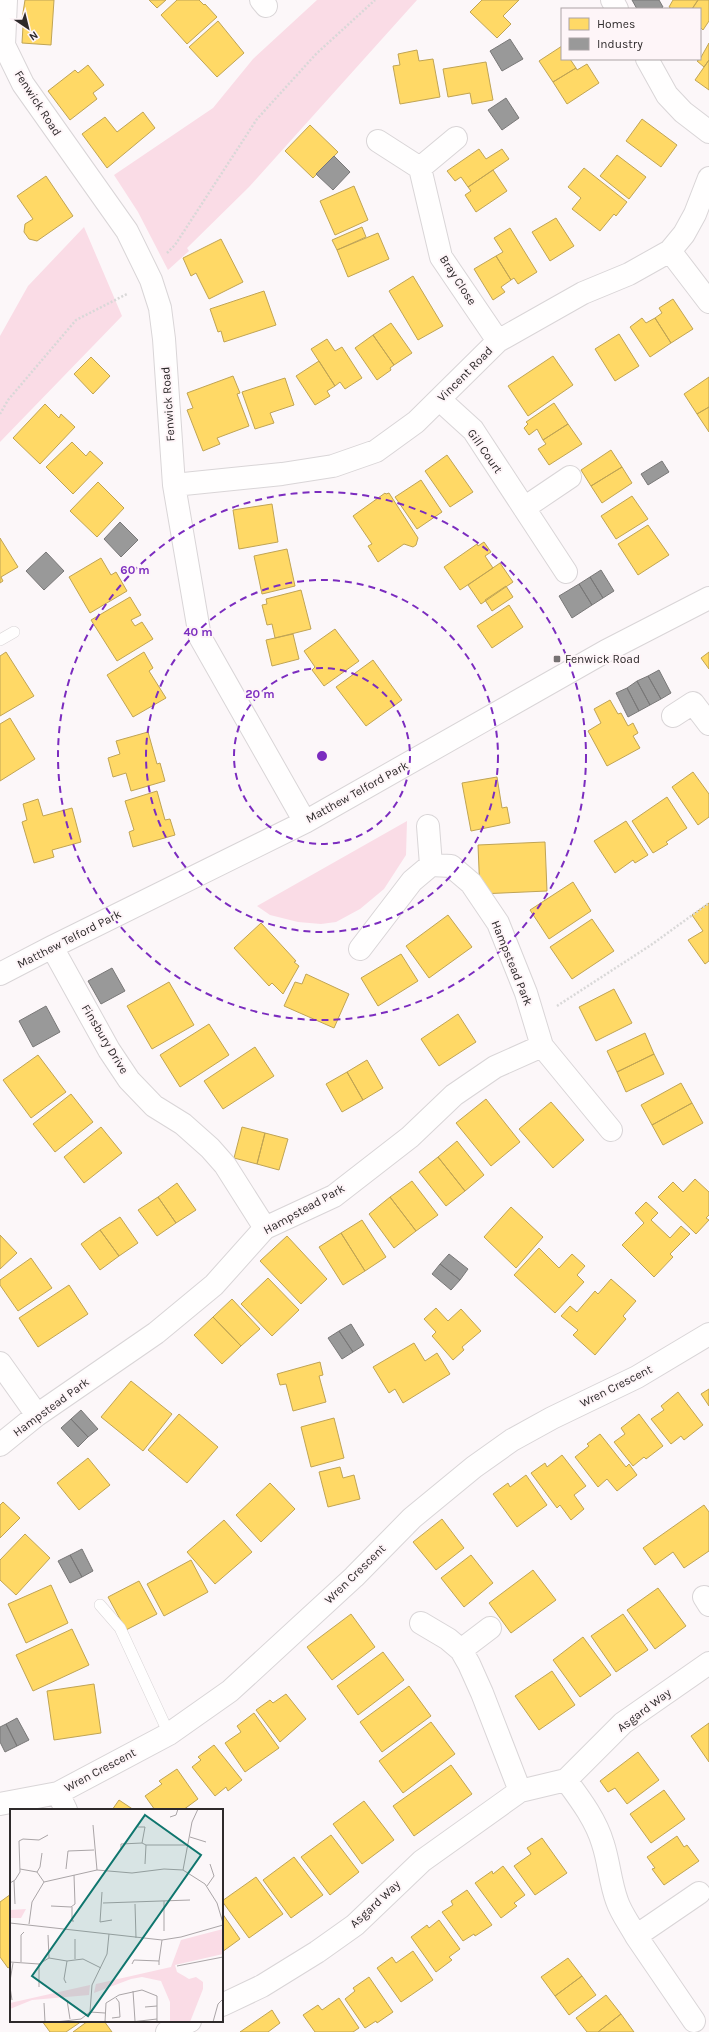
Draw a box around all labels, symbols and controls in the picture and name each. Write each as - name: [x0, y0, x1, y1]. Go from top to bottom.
- north arrow: [8, 8, 48, 48]
- legend: [561, 8, 701, 60]
- text: Homes: [597, 17, 635, 31]
- text: N: [26, 28, 40, 43]
- text: Industry: [597, 37, 643, 51]
- street label: Fenwick Road: [12, 68, 64, 138]
- street label: Bray Close: [437, 252, 479, 308]
- street label: Vincent Road: [435, 344, 495, 404]
- street label: Fenwick Road: [158, 366, 178, 442]
- street label: Gill Court: [465, 426, 506, 476]
- text: 60 m: [120, 563, 150, 577]
- text: 40 m: [183, 625, 213, 639]
- place label: Fenwick Road: [565, 652, 640, 666]
- marker: Fenwick Road: [552, 654, 562, 664]
- text: 20 m: [245, 687, 275, 701]
- centre of rings: [315, 749, 329, 763]
- street label: Matthew Telford Park: [303, 758, 411, 826]
- street label: Matthew Telford Park: [15, 907, 123, 971]
- street label: Hampstead Park: [489, 918, 536, 1008]
- street label: Finsbury Drive: [79, 1002, 131, 1076]
- street label: Hampstead Park: [261, 1181, 347, 1237]
- street label: Wren Crescent: [578, 1362, 655, 1410]
- street label: Hampstead Park: [10, 1375, 92, 1439]
- street label: Wren Crescent: [322, 1541, 389, 1607]
- street label: Asgard Way: [614, 1685, 674, 1735]
- street label: Wren Crescent: [62, 1745, 139, 1795]
- inset map: [10, 1809, 223, 2022]
- street label: Asgard Way: [347, 1877, 403, 1931]

